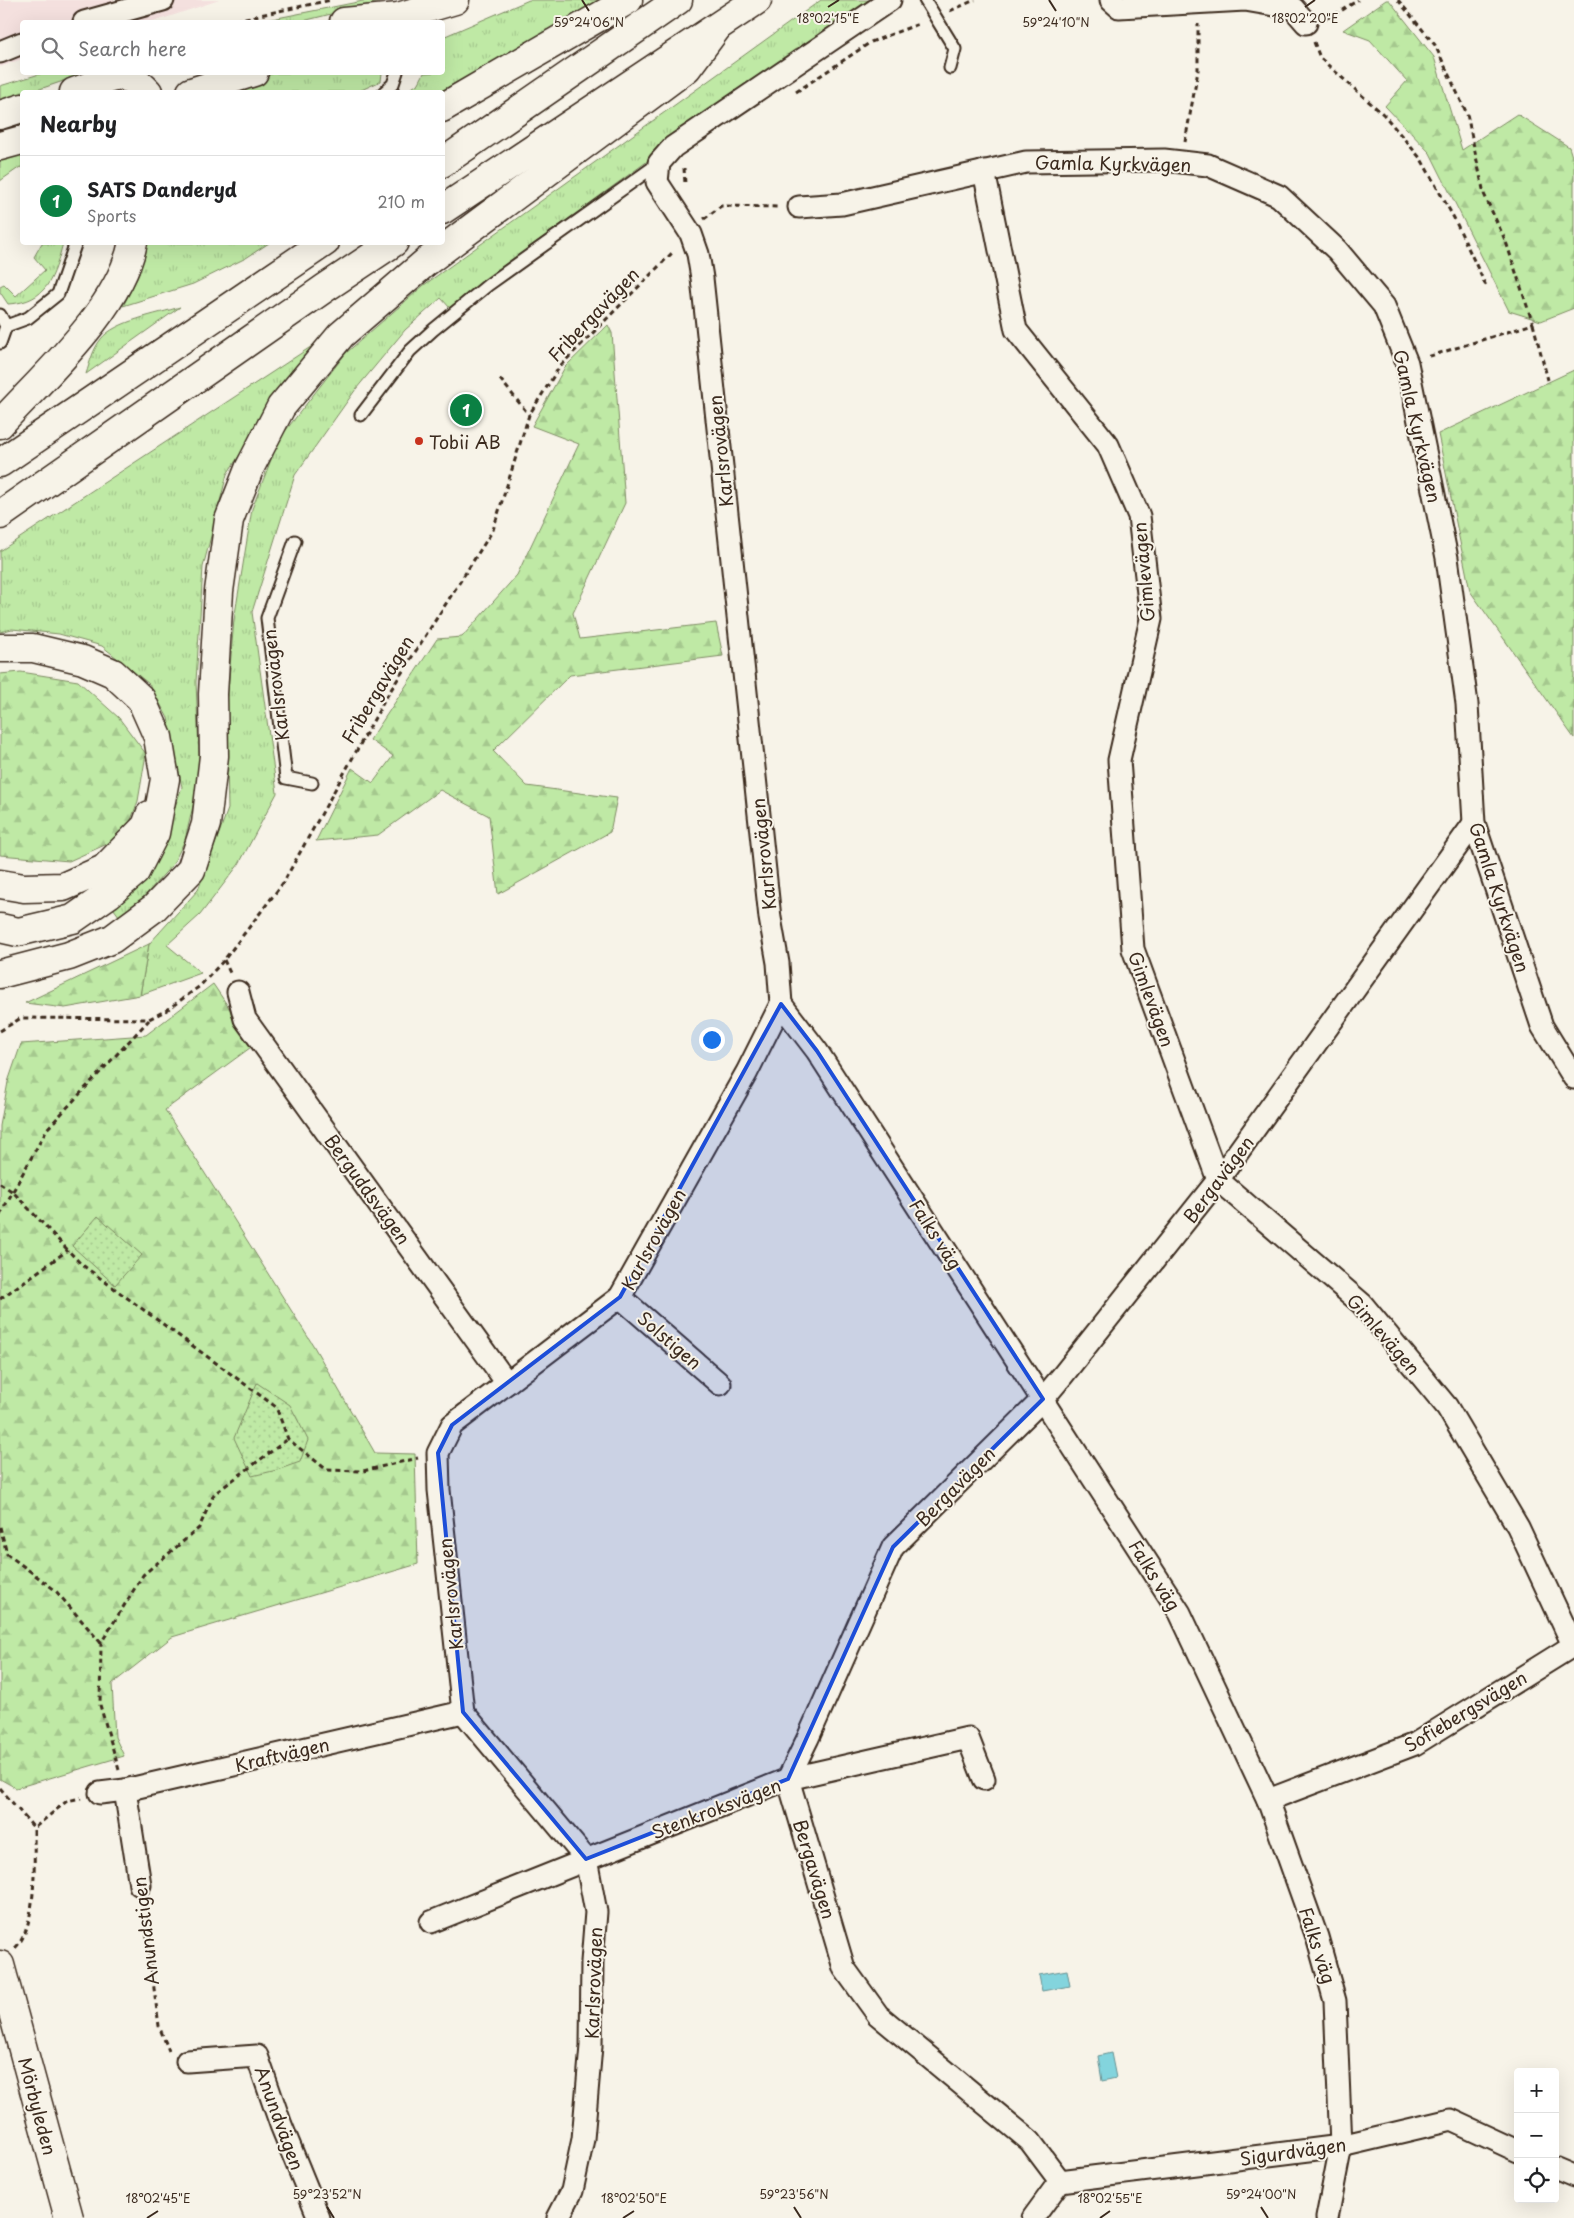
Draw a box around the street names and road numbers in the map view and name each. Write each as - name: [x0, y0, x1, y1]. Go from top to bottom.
- street label: Gamla Kyrkvägen: [1035, 148, 1191, 178]
- street label: Fribergavägen: [541, 261, 645, 367]
- street label: Gamla Kyrkvägen: [1387, 347, 1449, 505]
- street label: Karlsrovägen: [701, 394, 739, 508]
- street label: Gimlevägen: [1125, 521, 1161, 623]
- street label: Karlsrovägen: [255, 628, 295, 742]
- street label: Fribergavägen: [334, 630, 420, 748]
- street label: Karlsrovägen: [744, 797, 782, 911]
- street label: Gamla Kyrkvägen: [1463, 818, 1537, 976]
- street label: Gimlevägen: [1122, 947, 1182, 1051]
- street label: Berguddsvägen: [319, 1128, 417, 1250]
- street label: Bergavägen: [1176, 1130, 1260, 1228]
- street label: Karlsrovägen: [614, 1183, 692, 1295]
- street label: Falks väg: [903, 1193, 969, 1275]
- street label: Gimlevägen: [1341, 1287, 1427, 1381]
- street label: Solstigen: [632, 1304, 708, 1376]
- street label: Bergavägen: [909, 1440, 1001, 1532]
- street label: Falks väg: [1123, 1534, 1187, 1616]
- street label: Karlsrovägen: [431, 1537, 469, 1651]
- street label: Sofiebergsvägen: [1398, 1664, 1532, 1758]
- street label: Kraftvägen: [232, 1730, 332, 1778]
- street label: Stenkroksvägen: [647, 1771, 785, 1845]
- street label: Bergavägen: [787, 1816, 843, 1922]
- street label: Anundstigen: [125, 1875, 165, 1987]
- street label: Falks väg: [1293, 1903, 1343, 1987]
- street label: Karlsrovägen: [578, 1927, 608, 2039]
- street label: Mörbyleden: [12, 2054, 64, 2158]
- street label: Anundvägen: [249, 2062, 311, 2174]
- street label: Sigurdvägen: [1238, 2130, 1348, 2172]

